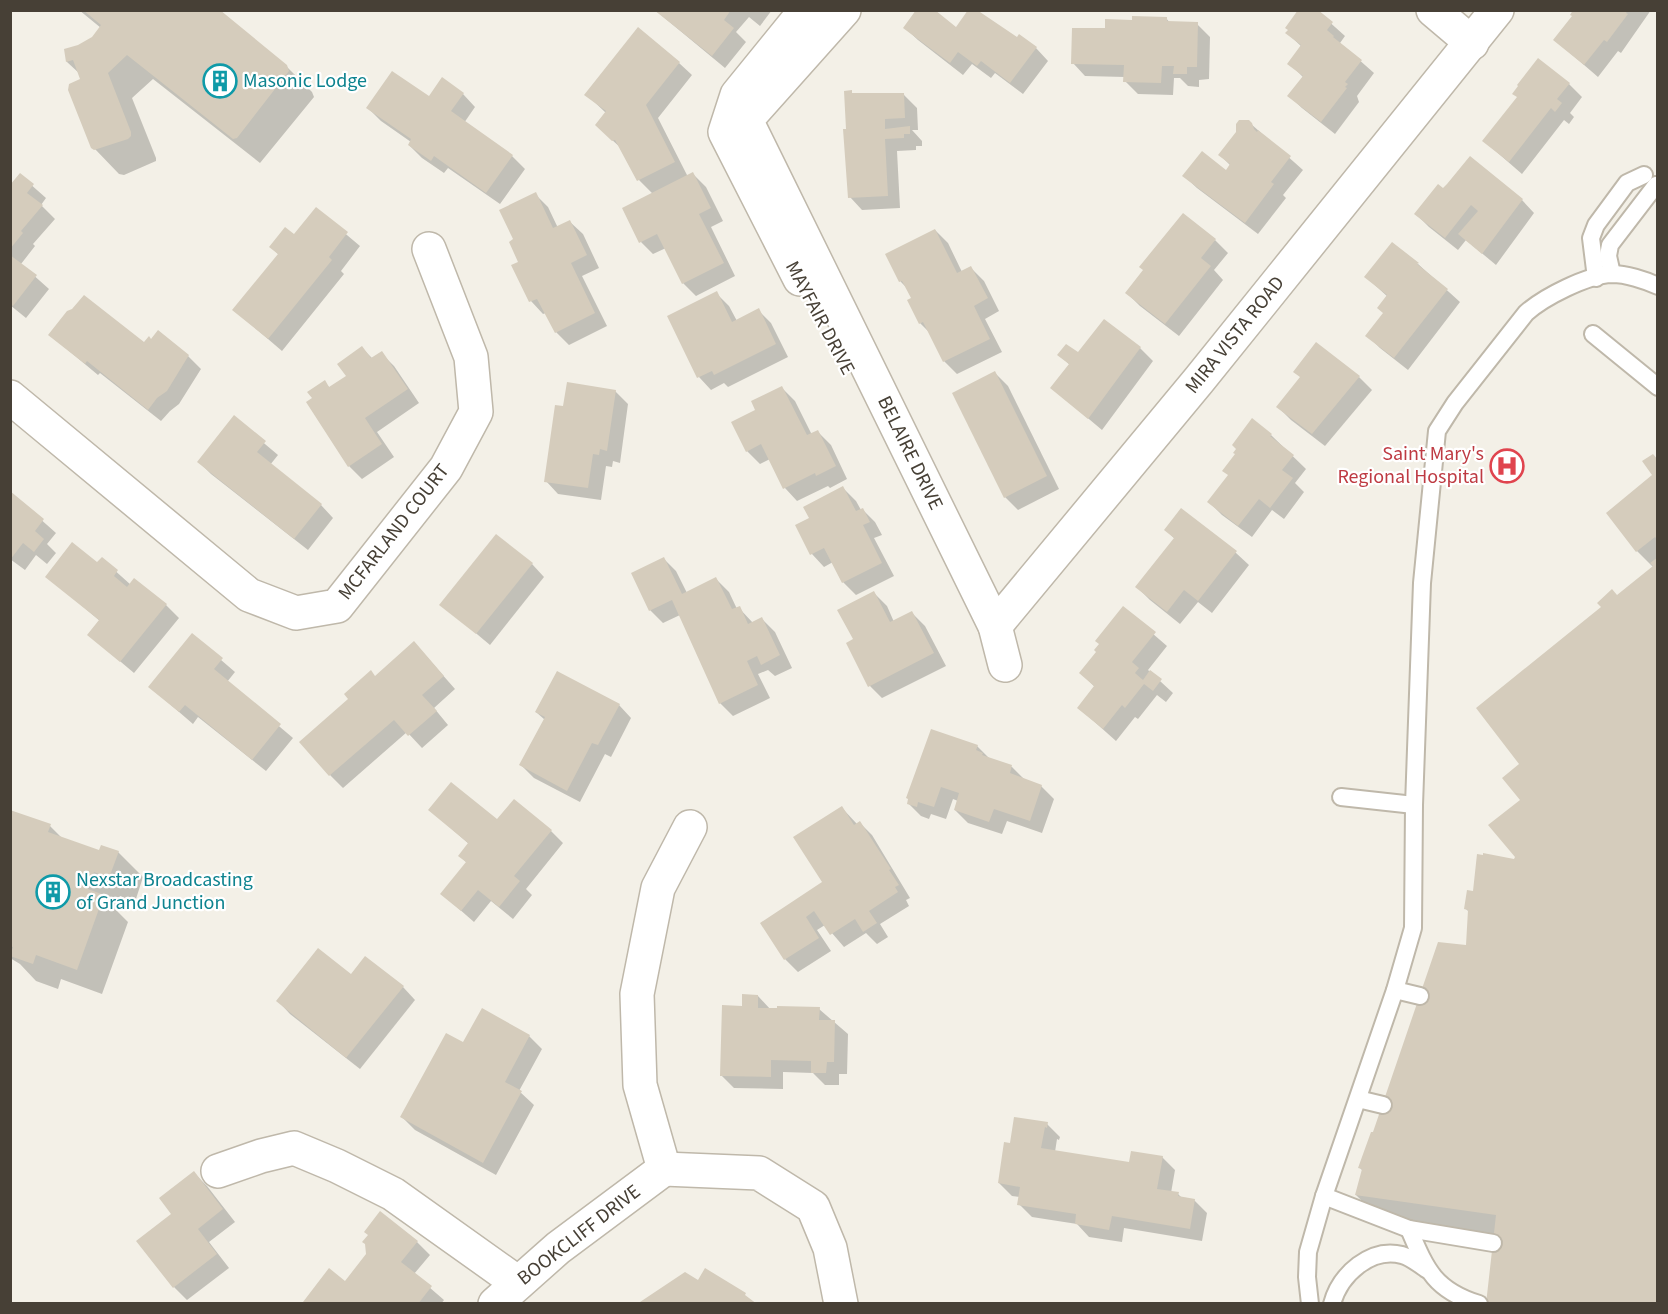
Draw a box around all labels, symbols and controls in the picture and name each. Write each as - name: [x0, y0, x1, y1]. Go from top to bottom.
- building icon: Masonic Lodge: [202, 63, 238, 99]
- place label: Masonic Lodge: [243, 67, 367, 95]
- street label: MAYFAIR DRIVE: [778, 256, 862, 380]
- street label: MIRA VISTA ROAD: [1179, 270, 1291, 400]
- street label: BELAIRE DRIVE: [870, 391, 950, 515]
- place label: Saint Mary's Regional Hospital: [1337, 440, 1484, 491]
- hospital icon: Saint Mary's Regional Hospital: [1489, 448, 1525, 484]
- street label: MCFARLAND COURT: [332, 458, 456, 606]
- place label: Nexstar Broadcasting of Grand Junction: [76, 866, 253, 917]
- building icon: Nexstar Broadcasting of Grand Junction: [35, 874, 71, 910]
- street label: BOOKCLIFF DRIVE: [511, 1178, 647, 1292]

